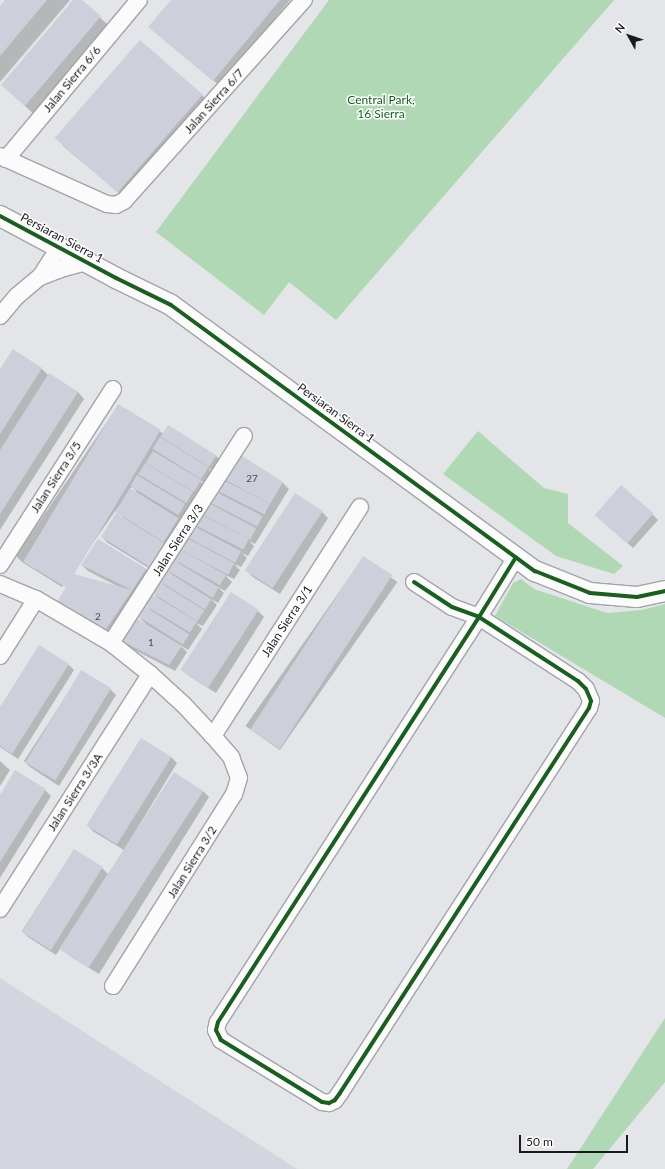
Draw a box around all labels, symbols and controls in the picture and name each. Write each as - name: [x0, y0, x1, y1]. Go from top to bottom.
- north arrow: [609, 16, 649, 56]
- text: N: [612, 21, 627, 35]
- street label: Jalan Sierra 6/6: [40, 43, 104, 115]
- street label: Jalan Sierra 6/7: [181, 66, 247, 136]
- park label: Central Park, 16 Sierra: [347, 93, 415, 121]
- street label: Persiaran Sierra 1: [18, 210, 106, 266]
- street label: Persiaran Sierra 1: [295, 380, 377, 446]
- street label: Jalan Sierra 3/5: [28, 439, 84, 515]
- house number: 27: [246, 473, 258, 485]
- street label: Jalan Sierra 3/3: [150, 502, 206, 578]
- street label: Jalan Sierra 3/1: [259, 583, 315, 659]
- house number: 2: [95, 611, 101, 623]
- house number: 1: [148, 637, 154, 649]
- street label: Jalan Sierra 3/3A: [44, 750, 106, 834]
- street label: Jalan Sierra 3/2: [164, 823, 220, 901]
- scale bar: [521, 1127, 630, 1153]
- text: 50 m: [526, 1134, 553, 1149]

